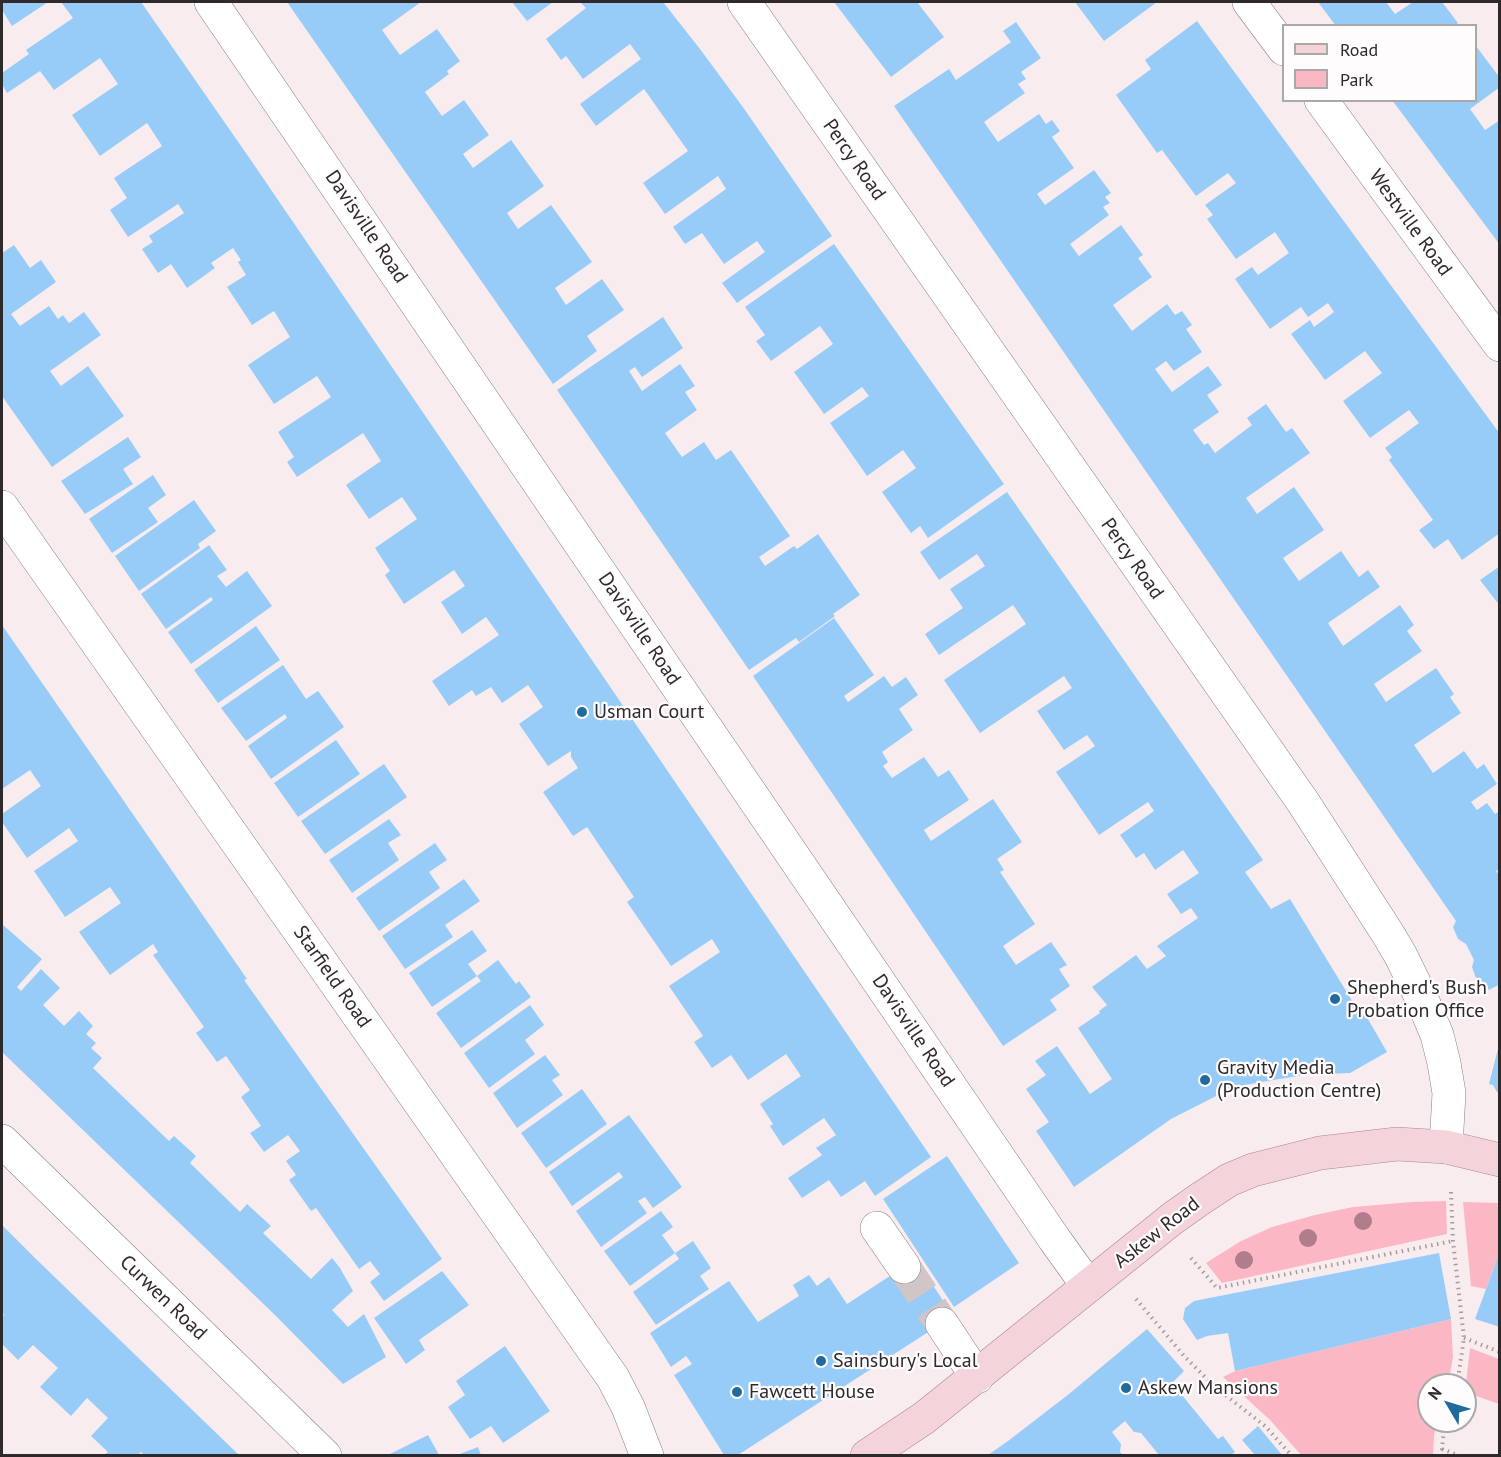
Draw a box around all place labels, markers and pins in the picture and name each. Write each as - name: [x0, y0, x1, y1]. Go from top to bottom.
- place label: Usman Court: [594, 700, 704, 724]
- marker: Usman Court: [575, 705, 589, 719]
- place label: Shepherd's Bush Probation Office: [1347, 976, 1487, 1023]
- marker: Shepherd's Bush Probation Office: [1328, 992, 1342, 1006]
- place label: Gravity Media (Production Centre): [1217, 1056, 1381, 1103]
- marker: Gravity Media (Production Centre): [1198, 1073, 1212, 1087]
- place label: Sainsbury's Local: [833, 1349, 977, 1373]
- marker: Sainsbury's Local: [814, 1354, 828, 1368]
- place label: Askew Mansions: [1138, 1376, 1278, 1400]
- place label: Fawcett House: [749, 1380, 875, 1404]
- marker: Askew Mansions: [1119, 1381, 1133, 1395]
- marker: Fawcett House: [730, 1385, 744, 1399]

